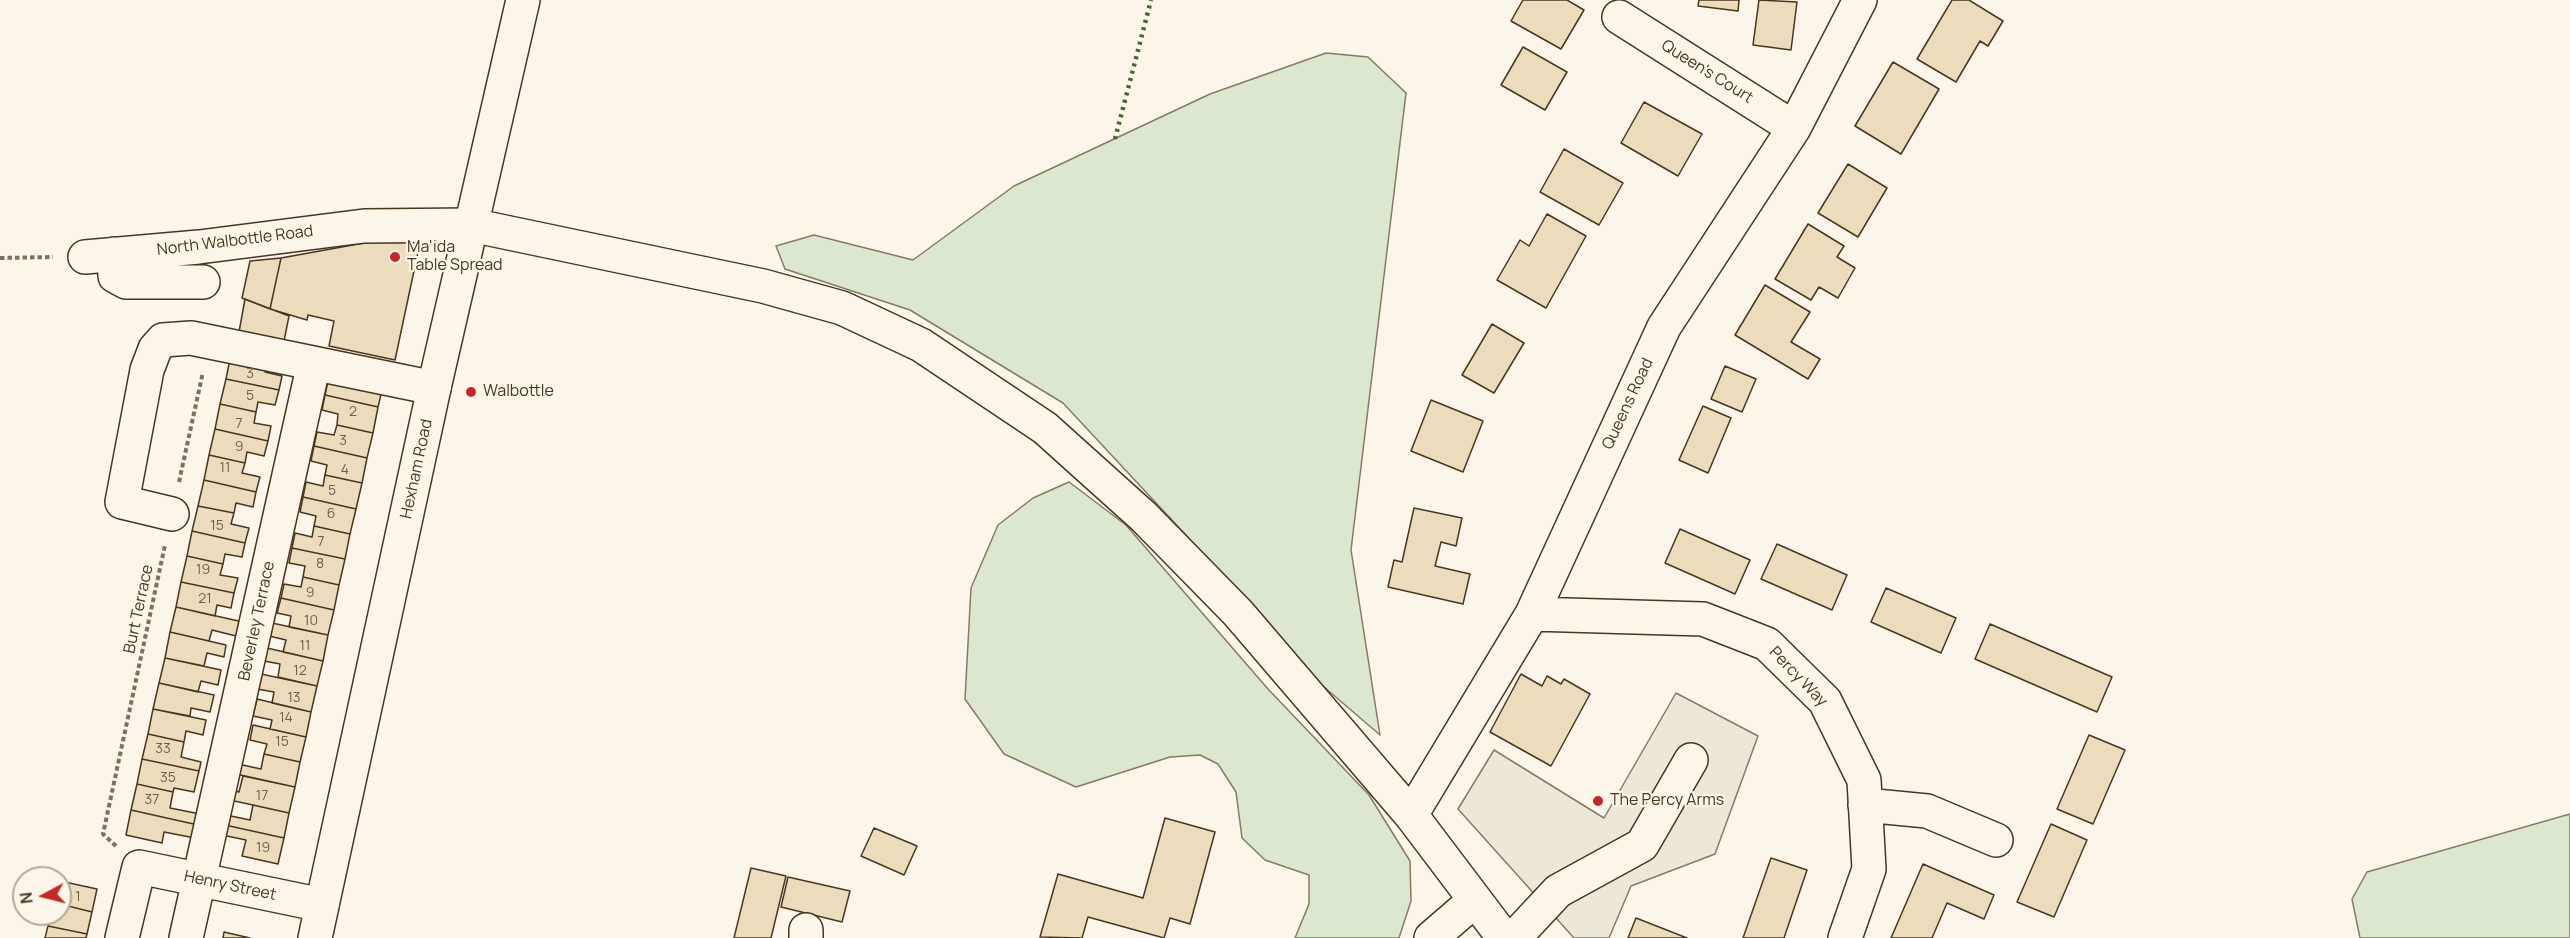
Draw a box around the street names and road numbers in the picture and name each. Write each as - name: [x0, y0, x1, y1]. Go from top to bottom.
- street label: Queen's Court: [1658, 36, 1756, 108]
- street label: North Walbottle Road: [156, 222, 314, 260]
- street label: Queens Road: [1598, 355, 1658, 453]
- street label: Hexham Road: [397, 417, 437, 521]
- street label: Beverley Terrace: [235, 559, 279, 683]
- street label: Burt Terrace: [120, 563, 158, 655]
- street label: Percy Way: [1765, 643, 1831, 711]
- street label: Henry Street: [182, 867, 278, 905]

